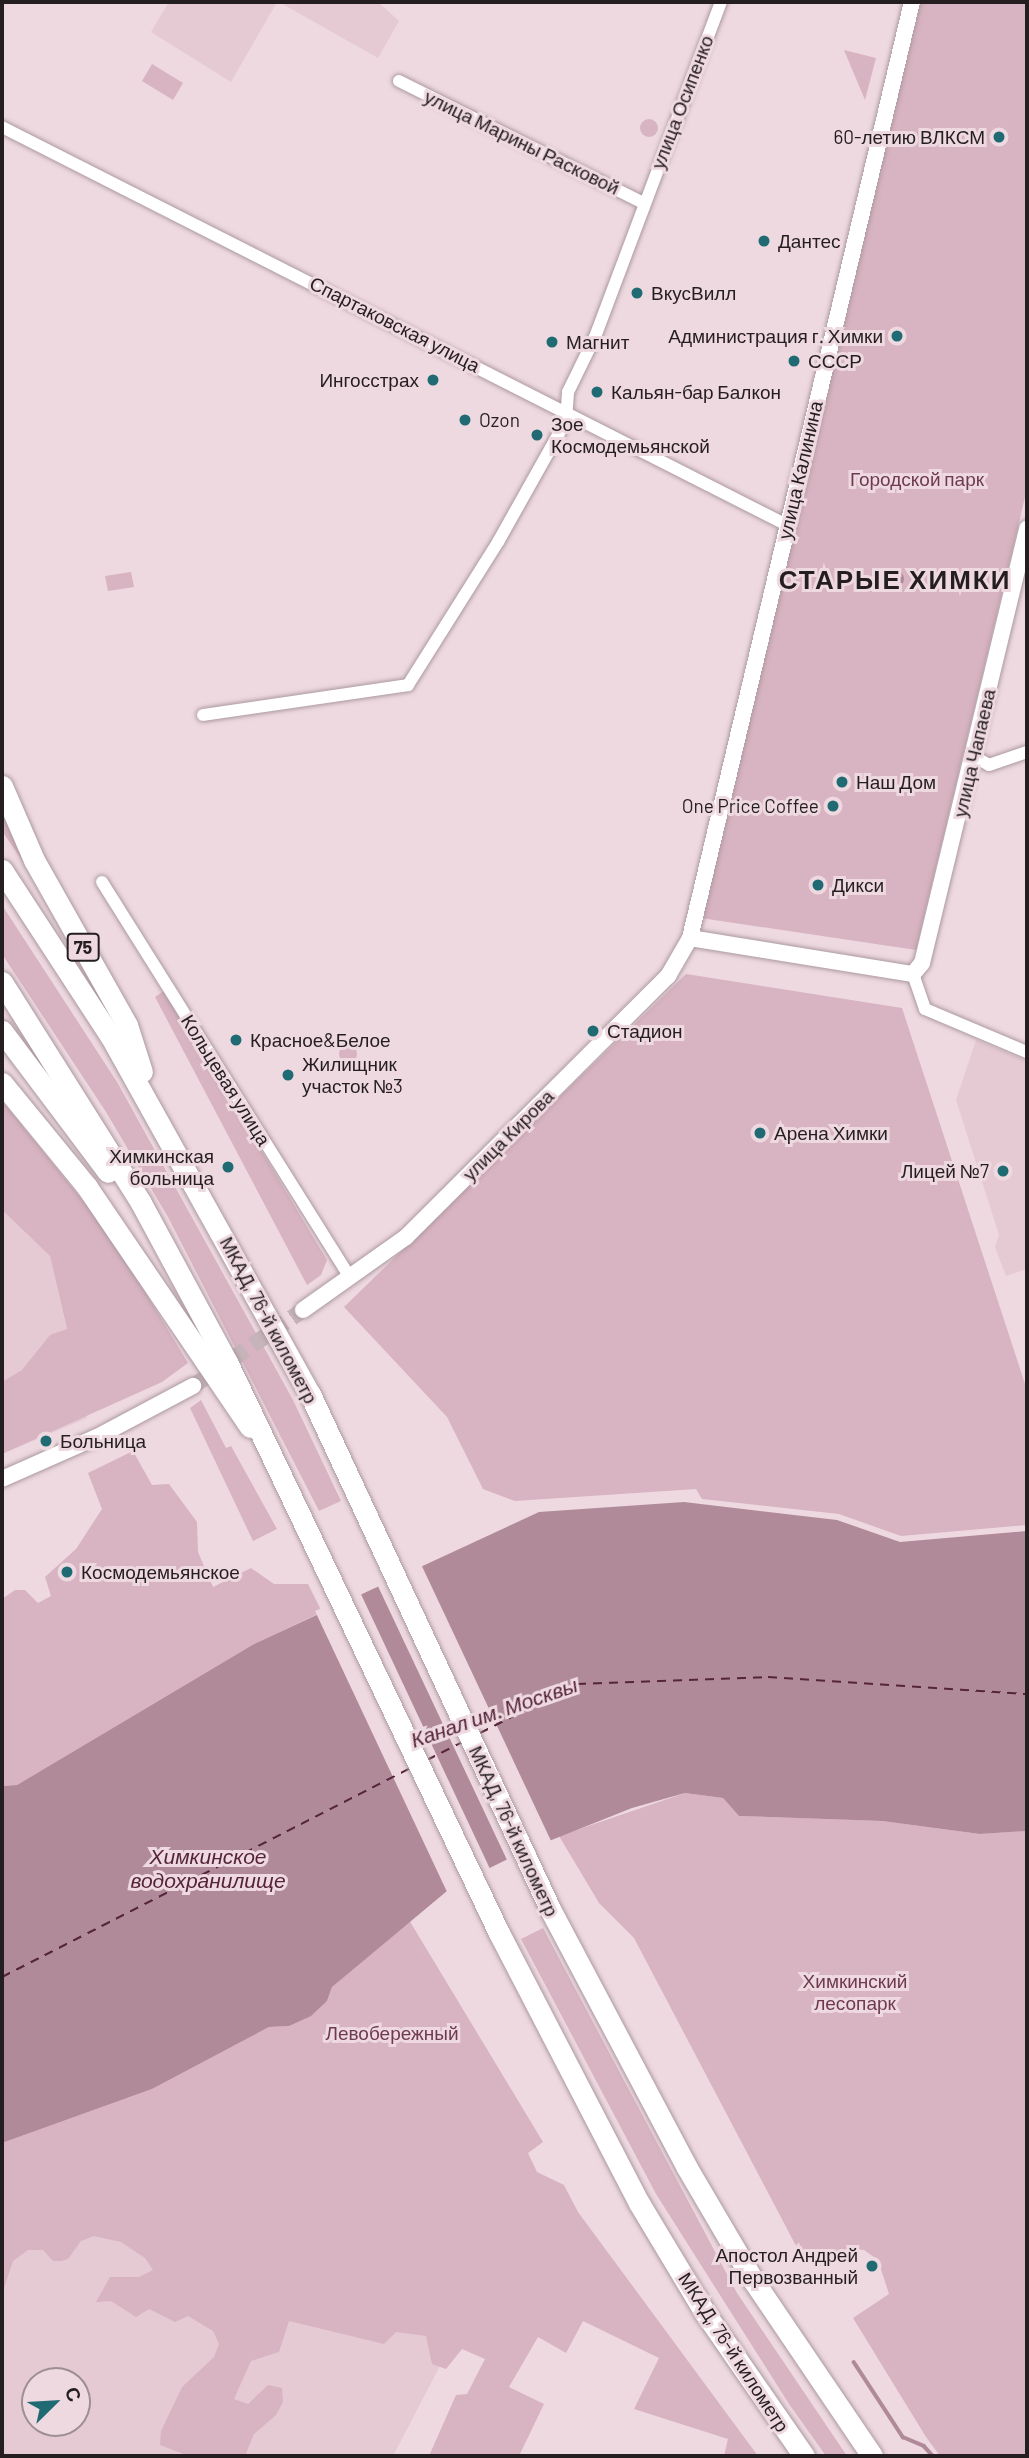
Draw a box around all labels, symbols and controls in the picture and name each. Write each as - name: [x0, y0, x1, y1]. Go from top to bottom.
- street label: улица Осипенко: [646, 32, 718, 172]
- street label: улица Марины Расковой: [421, 85, 623, 199]
- place label: 60-летию ВЛКСМ: [833, 126, 985, 148]
- marker: 60-летию ВЛКСМ: [991, 129, 1007, 145]
- place label: Дантес: [778, 230, 840, 252]
- marker: Дантес: [756, 233, 772, 249]
- street label: Спартаковская улица: [306, 271, 484, 377]
- place label: ВкусВилл: [651, 282, 736, 304]
- marker: ВкусВилл: [629, 285, 645, 301]
- place label: Администрация г. Химки: [668, 325, 883, 347]
- marker: Администрация г. Химки: [889, 328, 905, 344]
- place label: Магнит: [566, 331, 629, 353]
- marker: Магнит: [544, 334, 560, 350]
- place label: СССР: [808, 350, 862, 372]
- marker: СССР: [786, 353, 802, 369]
- place label: Ингосстрах: [319, 369, 419, 391]
- marker: Ингосстрах: [425, 372, 441, 388]
- place label: Кальян-бар Балкон: [611, 381, 781, 403]
- marker: Кальян-бар Балкон: [589, 384, 605, 400]
- street label: улица Калинина: [773, 398, 827, 542]
- place label: Ozon: [479, 409, 520, 431]
- marker: Ozon: [457, 412, 473, 428]
- place label: Зое Космодемьянской: [551, 413, 710, 457]
- marker: Зое Космодемьянской: [529, 427, 545, 443]
- park label: Городской парк: [850, 468, 984, 490]
- district label: СТАРЫЕ ХИМКИ: [780, 563, 1010, 595]
- street label: улица Чапаева: [948, 687, 1000, 819]
- place label: Наш Дом: [856, 771, 936, 793]
- marker: Наш Дом: [834, 774, 850, 790]
- place label: One Price Coffee: [682, 795, 819, 817]
- marker: One Price Coffee: [825, 798, 841, 814]
- place label: Дикси: [832, 874, 884, 896]
- marker: Дикси: [810, 877, 826, 893]
- road number: 75: [66, 932, 100, 962]
- street label: Кольцевая улица: [177, 1010, 275, 1150]
- place label: Стадион: [607, 1020, 683, 1042]
- marker: Стадион: [585, 1023, 601, 1039]
- place label: Красное&Белое: [250, 1029, 391, 1051]
- marker: Красное&Белое: [228, 1032, 244, 1048]
- place label: Жилищник участок №3: [302, 1053, 403, 1097]
- marker: Жилищник участок №3: [280, 1067, 296, 1083]
- street label: улица Кирова: [458, 1085, 558, 1185]
- place label: Арена Химки: [774, 1122, 888, 1144]
- marker: Арена Химки: [752, 1125, 768, 1141]
- place label: Химкинская больница: [109, 1145, 214, 1189]
- marker: Химкинская больница: [220, 1159, 236, 1175]
- place label: Лицей №7: [901, 1160, 989, 1182]
- marker: Лицей №7: [995, 1163, 1011, 1179]
- street label: МКАД, 76-й километр: [215, 1233, 323, 1407]
- place label: Больница: [60, 1430, 146, 1452]
- marker: Больница: [38, 1433, 54, 1449]
- place label: Космодемьянское: [81, 1561, 240, 1583]
- marker: Космодемьянское: [59, 1564, 75, 1580]
- water label: Канал им. Москвы: [407, 1672, 581, 1752]
- street label: МКАД, 76-й километр: [464, 1742, 564, 1920]
- water label: Химкинское водохранилище: [130, 1843, 286, 1893]
- park label: Химкинский лесопарк: [803, 1970, 907, 2014]
- park label: Левобережный: [325, 2022, 459, 2044]
- place label: Апостол Андрей Первозванный: [715, 2244, 858, 2288]
- marker: Апостол Андрей Первозванный: [864, 2258, 880, 2274]
- street label: МКАД, 76-й километр: [674, 2268, 794, 2436]
- north arrow: [21, 2367, 91, 2437]
- text: С: [61, 2383, 87, 2405]

